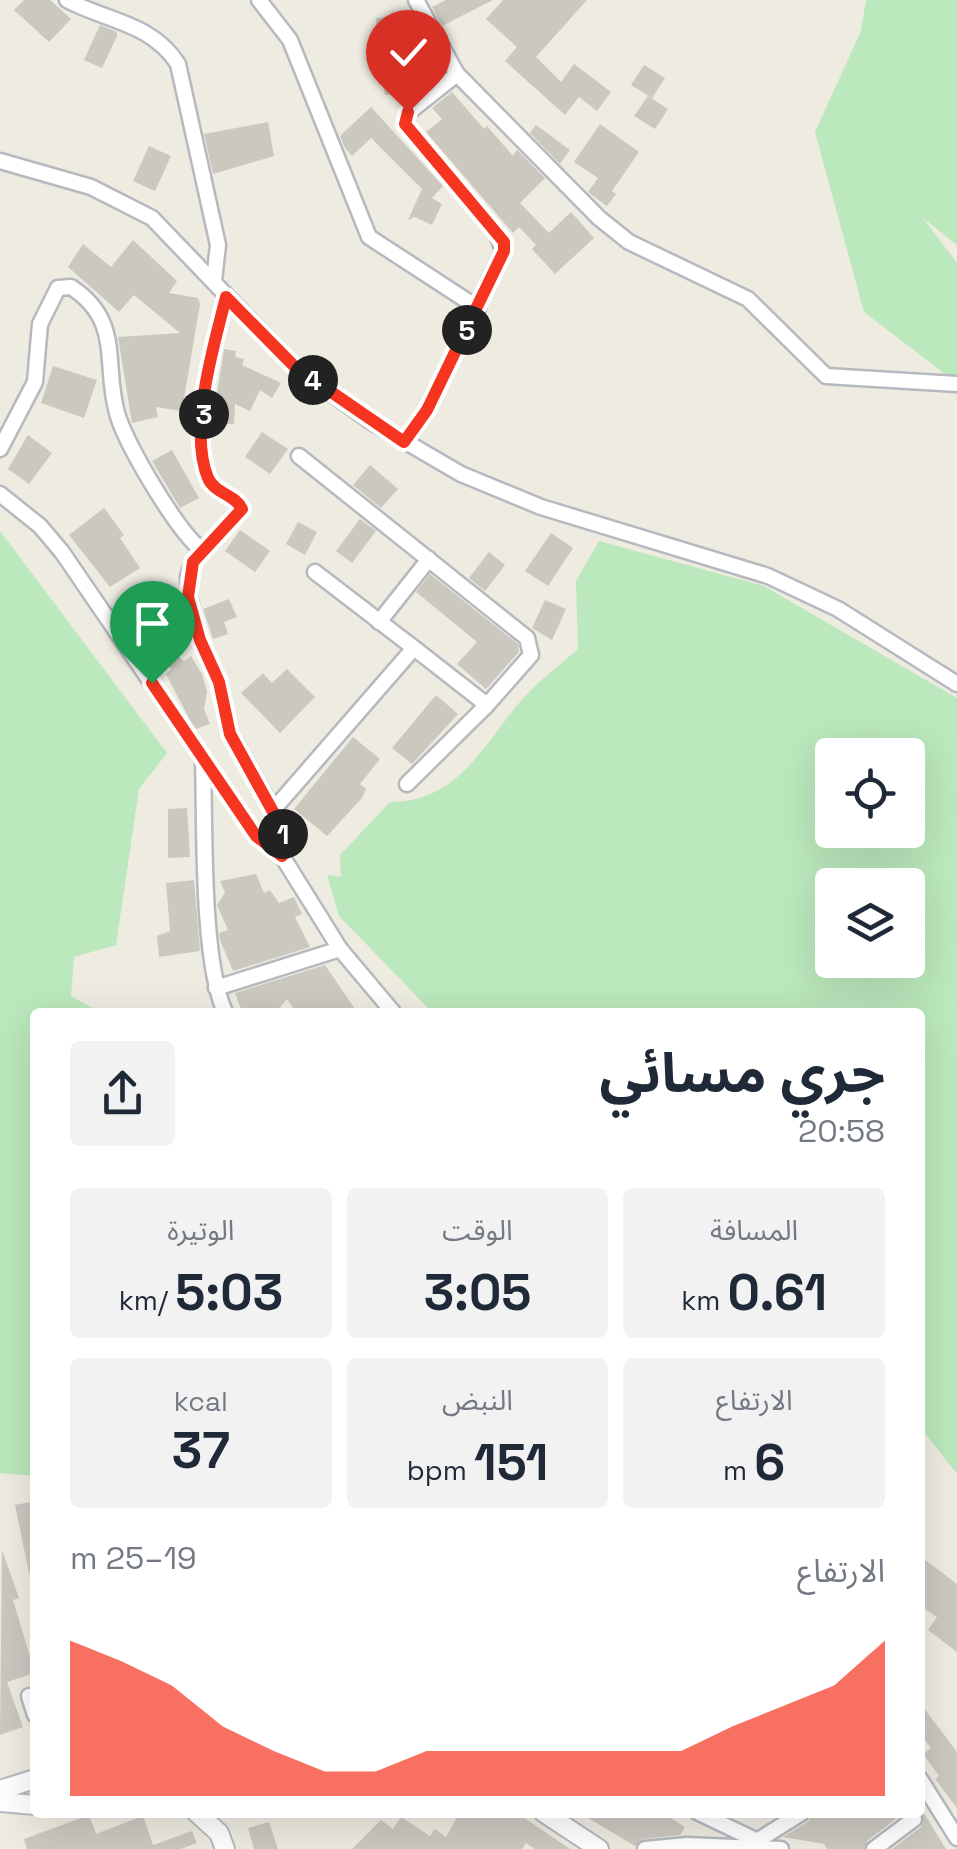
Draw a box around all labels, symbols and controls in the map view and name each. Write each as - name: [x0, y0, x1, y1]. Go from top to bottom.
- pin: [366, 10, 451, 113]
- icon: check: [381, 25, 436, 80]
- pin: 5: [442, 305, 492, 355]
- text: 5: [459, 312, 475, 348]
- pin: 4: [288, 355, 338, 405]
- text: 4: [304, 362, 322, 398]
- pin: 3: [179, 389, 229, 439]
- text: 3: [195, 396, 213, 432]
- pin: [110, 581, 195, 684]
- icon: arrive: [125, 596, 180, 651]
- map controls: [815, 738, 925, 978]
- button: locate: [815, 738, 925, 848]
- pin: 1: [258, 809, 308, 859]
- text: 1: [277, 816, 289, 852]
- button: layers: [815, 868, 925, 978]
- text: جري مسائي: [600, 1038, 885, 1108]
- button: share: [70, 1041, 175, 1146]
- text: 20:58: [798, 1111, 885, 1151]
- text: الوتيرة: [167, 1212, 234, 1248]
- text: الوقت: [442, 1212, 513, 1248]
- text: المسافة: [710, 1212, 798, 1248]
- text: 5:03: [175, 1261, 283, 1325]
- text: 3:05: [424, 1261, 531, 1325]
- text: 0.61: [728, 1261, 827, 1325]
- text: /km: [119, 1282, 175, 1318]
- text: km: [681, 1282, 728, 1318]
- text: النبض: [442, 1382, 513, 1418]
- text: الارتفاع: [716, 1382, 793, 1418]
- text: kcal: [174, 1383, 228, 1419]
- text: 37: [172, 1419, 230, 1483]
- text: 151: [474, 1431, 548, 1495]
- text: 6: [754, 1431, 785, 1495]
- text: bpm: [407, 1452, 474, 1488]
- text: m: [723, 1452, 754, 1488]
- text: 19–25 m: [70, 1538, 197, 1578]
- text: الارتفاع: [797, 1551, 885, 1591]

